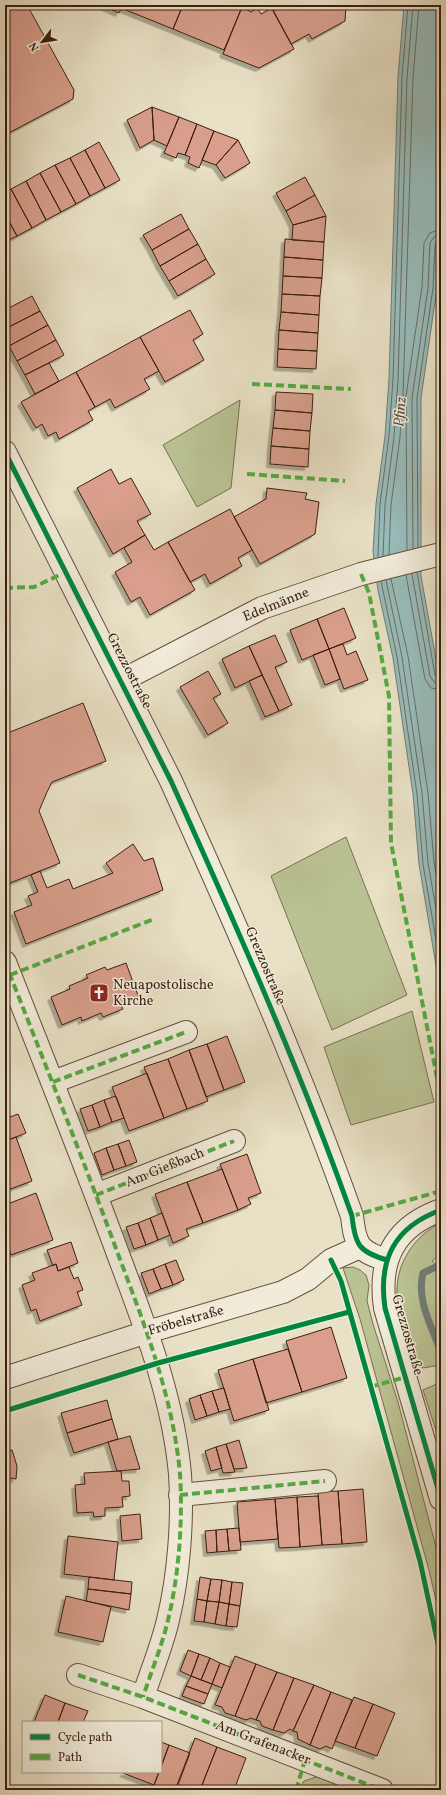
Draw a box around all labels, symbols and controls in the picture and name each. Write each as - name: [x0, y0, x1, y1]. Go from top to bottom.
- north arrow: [22, 22, 62, 62]
- text: N: [26, 39, 43, 54]
- water label: Pfinz: [389, 396, 413, 428]
- street label: Edelmänne: [240, 583, 312, 627]
- street label: Grezzostraße: [102, 630, 156, 713]
- street label: Grezzostraße: [240, 924, 290, 1008]
- place label: Neuapostolische Kirche: [113, 976, 214, 1011]
- church icon: Neuapostolische Kirche: [88, 982, 110, 1004]
- street label: Am Gießbach: [123, 1144, 207, 1192]
- street label: Grezzostraße: [386, 1293, 428, 1378]
- street label: Fröbelstraße: [146, 1301, 226, 1341]
- street label: Am Grafenacker: [213, 1716, 314, 1770]
- legend: [22, 1721, 162, 1773]
- text: Cycle path: [58, 1730, 113, 1746]
- text: Path: [58, 1750, 82, 1766]

